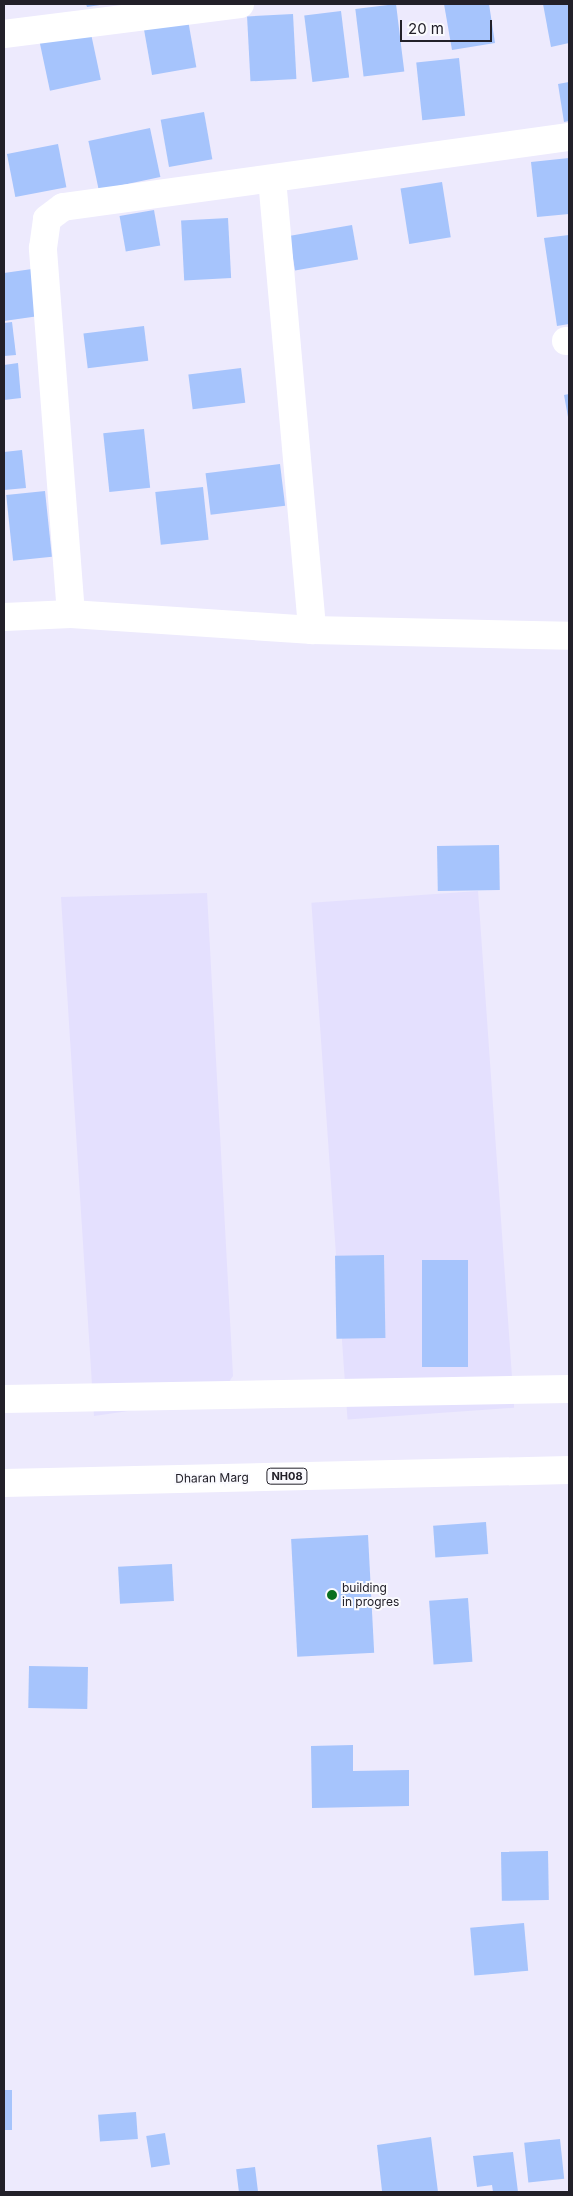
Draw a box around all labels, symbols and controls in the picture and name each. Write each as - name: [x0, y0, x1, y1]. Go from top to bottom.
- scale bar: [403, 10, 496, 42]
- text: 20 m: [408, 19, 444, 38]
- road number: NH08: [266, 1468, 308, 1484]
- street label: Dharan Marg: [175, 1470, 249, 1486]
- place label: building in progres: [342, 1581, 399, 1609]
- marker: building in progres: [326, 1589, 338, 1601]

